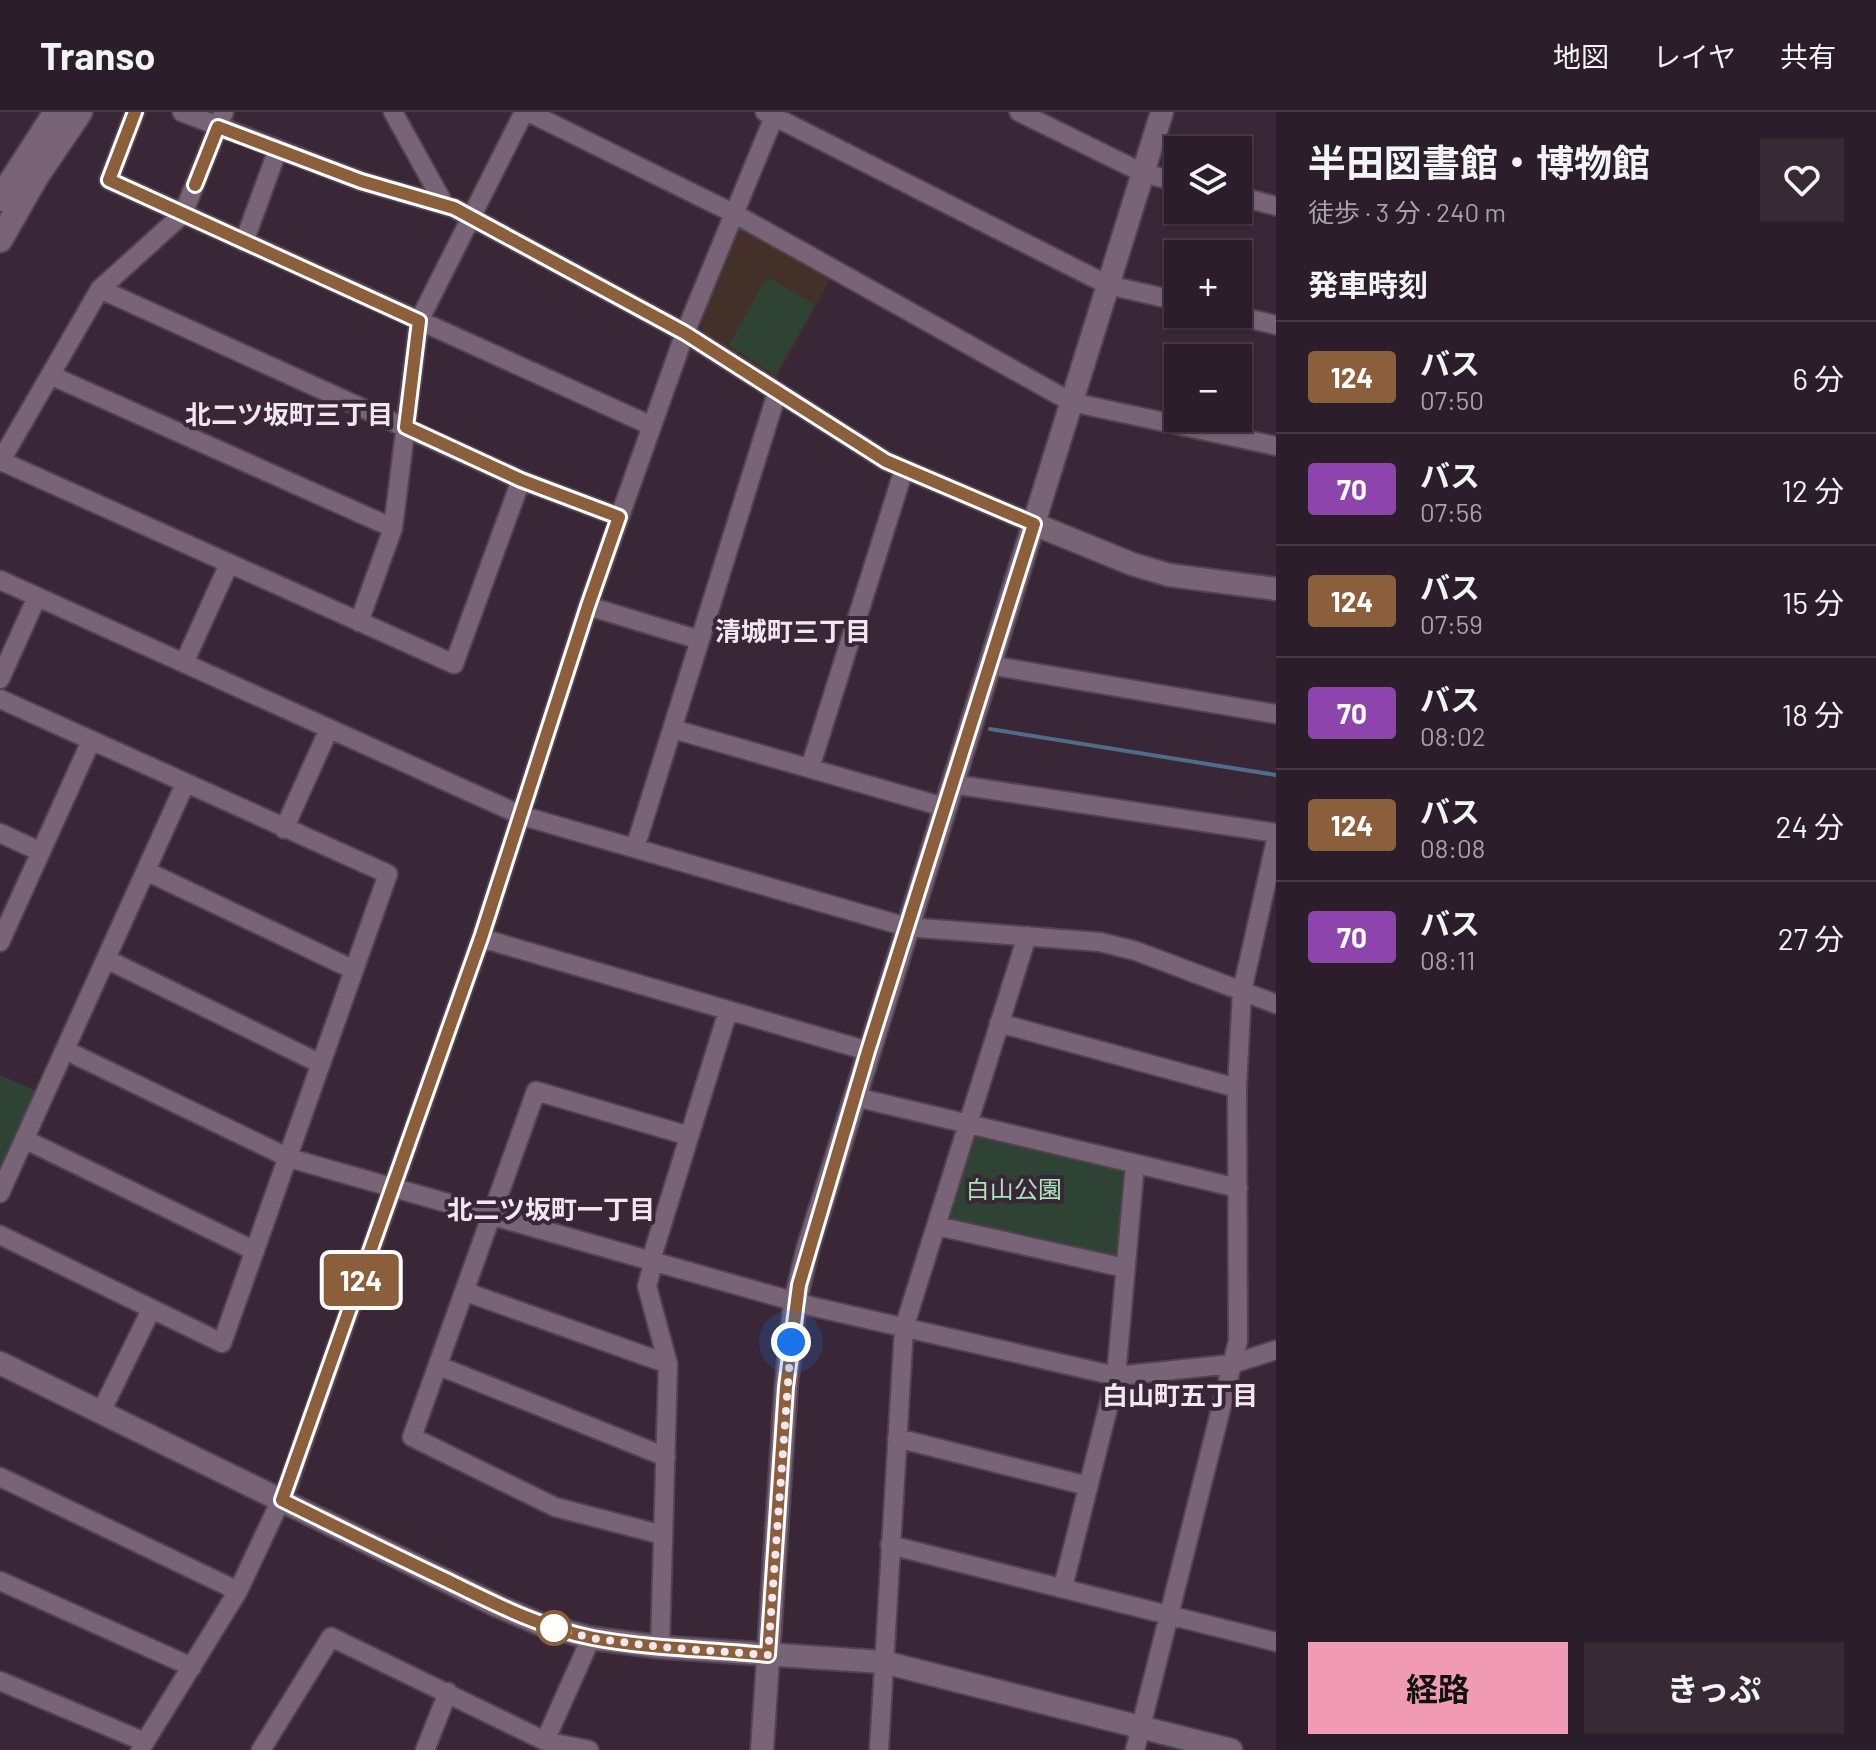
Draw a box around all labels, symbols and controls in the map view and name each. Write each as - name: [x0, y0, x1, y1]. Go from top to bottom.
- text: Transo: [40, 32, 155, 78]
- text: 地図: [1553, 39, 1609, 73]
- text: レイヤ: [1653, 39, 1736, 73]
- text: 共有: [1780, 39, 1836, 73]
- map controls: [1164, 136, 1252, 432]
- button: layers: [1164, 136, 1252, 224]
- button: heart: [1760, 138, 1844, 222]
- text: 半田図書館・博物館: [1308, 139, 1650, 185]
- text: 徒歩 · 3 分 · 240 m: [1308, 196, 1506, 227]
- button: +: [1164, 240, 1252, 328]
- text: 発車時刻: [1308, 266, 1428, 302]
- button: −: [1164, 344, 1252, 432]
- text: バス: [1420, 345, 1480, 381]
- text: 124: [1331, 360, 1373, 394]
- text: 6 分: [1793, 360, 1844, 396]
- text: 07:50: [1420, 384, 1484, 415]
- district label: 北二ツ坂町三丁目: [185, 398, 393, 429]
- text: バス: [1420, 457, 1480, 493]
- text: 70: [1337, 472, 1367, 506]
- text: 12 分: [1781, 472, 1844, 508]
- text: 07:56: [1420, 496, 1483, 527]
- text: バス: [1420, 569, 1480, 605]
- text: 124: [1331, 584, 1373, 618]
- text: 15 分: [1782, 584, 1844, 620]
- text: 07:59: [1420, 608, 1483, 639]
- district label: 清城町三丁目: [715, 615, 871, 646]
- text: バス: [1420, 681, 1480, 717]
- text: 70: [1337, 696, 1367, 730]
- text: 18 分: [1782, 696, 1844, 732]
- text: 08:02: [1420, 720, 1486, 751]
- text: バス: [1420, 793, 1480, 829]
- text: 124: [1331, 808, 1373, 842]
- text: 24 分: [1775, 808, 1844, 844]
- text: 08:08: [1420, 832, 1485, 863]
- text: バス: [1420, 905, 1480, 941]
- text: 70: [1337, 920, 1367, 954]
- text: 27 分: [1778, 920, 1844, 956]
- text: 08:11: [1420, 944, 1475, 975]
- park label: 白山公園: [966, 1174, 1062, 1203]
- district label: 北二ツ坂町一丁目: [447, 1193, 655, 1224]
- line badge: 124: [315, 1254, 407, 1306]
- text: 124: [340, 1263, 382, 1297]
- your location: [771, 1322, 811, 1362]
- district label: 白山町五丁目: [1102, 1379, 1258, 1410]
- unlabelled marker: [537, 1611, 571, 1645]
- button: 経路: [1308, 1642, 1568, 1734]
- button: きっぷ: [1584, 1642, 1844, 1734]

